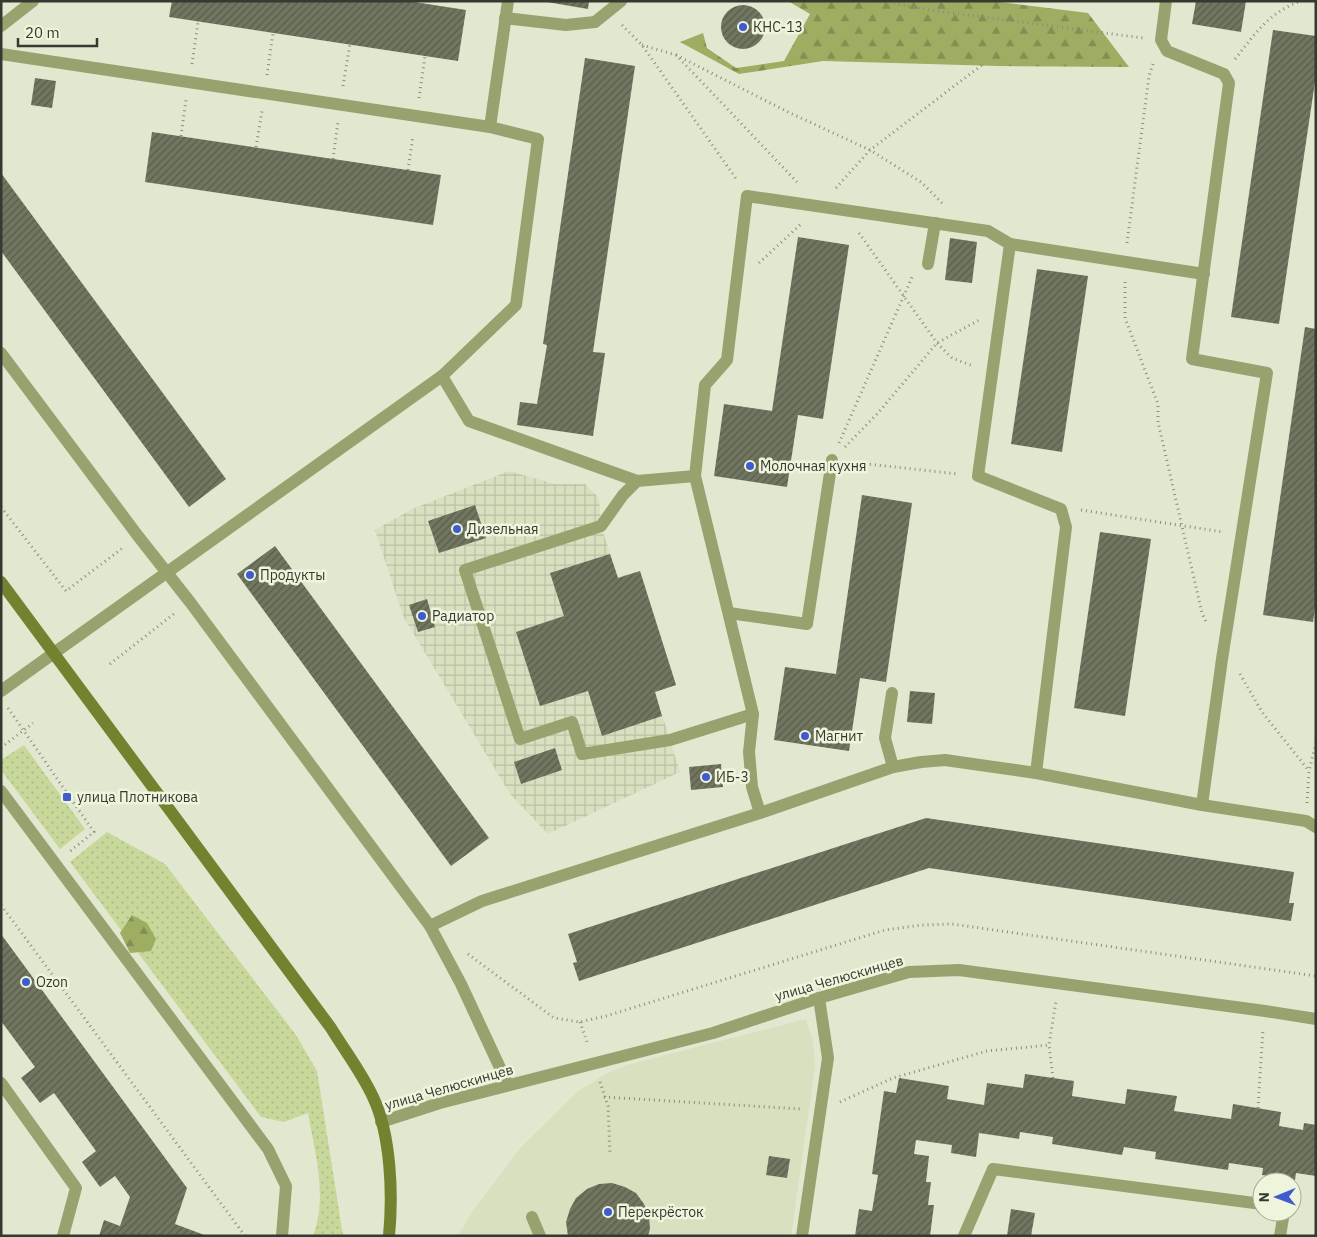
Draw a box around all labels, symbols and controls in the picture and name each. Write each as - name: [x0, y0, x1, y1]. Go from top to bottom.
- scale bar: [18, 15, 96, 47]
- place label: КНС-13: [753, 18, 803, 36]
- marker: КНС-13: [737, 21, 749, 33]
- text: 20 m: [25, 23, 60, 42]
- place label: Молочная кухня: [760, 457, 866, 475]
- marker: Молочная кухня: [744, 460, 756, 472]
- place label: Дизельная: [467, 520, 538, 538]
- marker: Дизельная: [451, 523, 463, 535]
- place label: Продукты: [260, 566, 325, 584]
- marker: Продукты: [244, 569, 256, 581]
- place label: Радиатор: [432, 607, 494, 625]
- marker: Радиатор: [416, 610, 428, 622]
- place label: Магнит: [815, 727, 863, 745]
- marker: Магнит: [799, 730, 811, 742]
- place label: ИБ-3: [716, 768, 749, 786]
- marker: ИБ-3: [700, 771, 712, 783]
- place label: улица Плотникова: [77, 788, 198, 806]
- marker: улица Плотникова: [61, 791, 73, 803]
- street label: улица Челюскинцев: [773, 951, 905, 1005]
- place label: Ozon: [36, 973, 68, 991]
- marker: Ozon: [20, 976, 32, 988]
- street label: улица Челюскинцев: [383, 1060, 515, 1114]
- north arrow: [1252, 1172, 1302, 1222]
- text: N: [1255, 1192, 1273, 1202]
- place label: Перекрёсток: [618, 1203, 704, 1221]
- marker: Перекрёсток: [602, 1206, 614, 1218]

